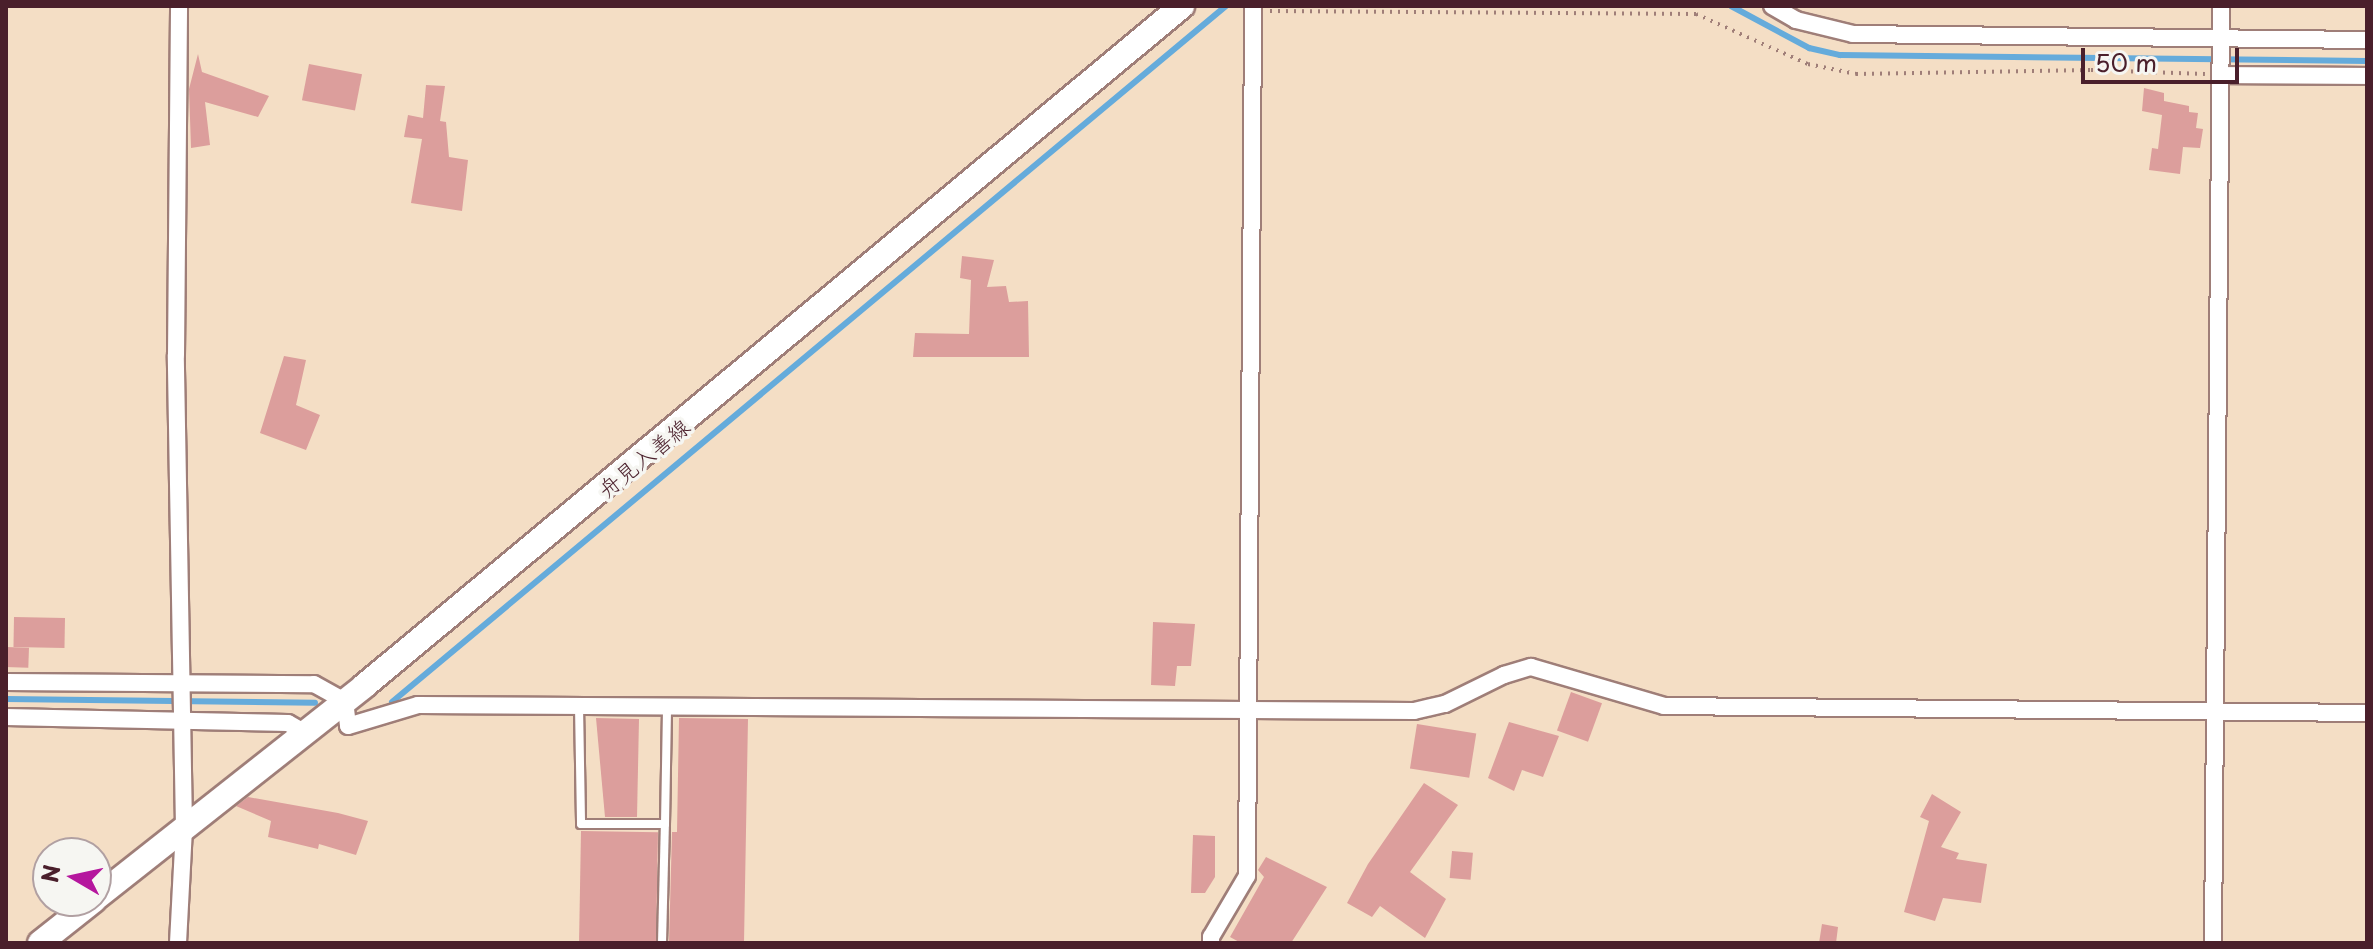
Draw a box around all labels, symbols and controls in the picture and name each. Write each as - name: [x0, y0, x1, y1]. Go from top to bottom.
- scale bar: [2085, 32, 2243, 82]
- text: 50 m: [2095, 44, 2157, 80]
- street label: 舟見入善線: [592, 412, 694, 502]
- north arrow: [32, 837, 112, 917]
- text: N: [32, 862, 67, 885]

